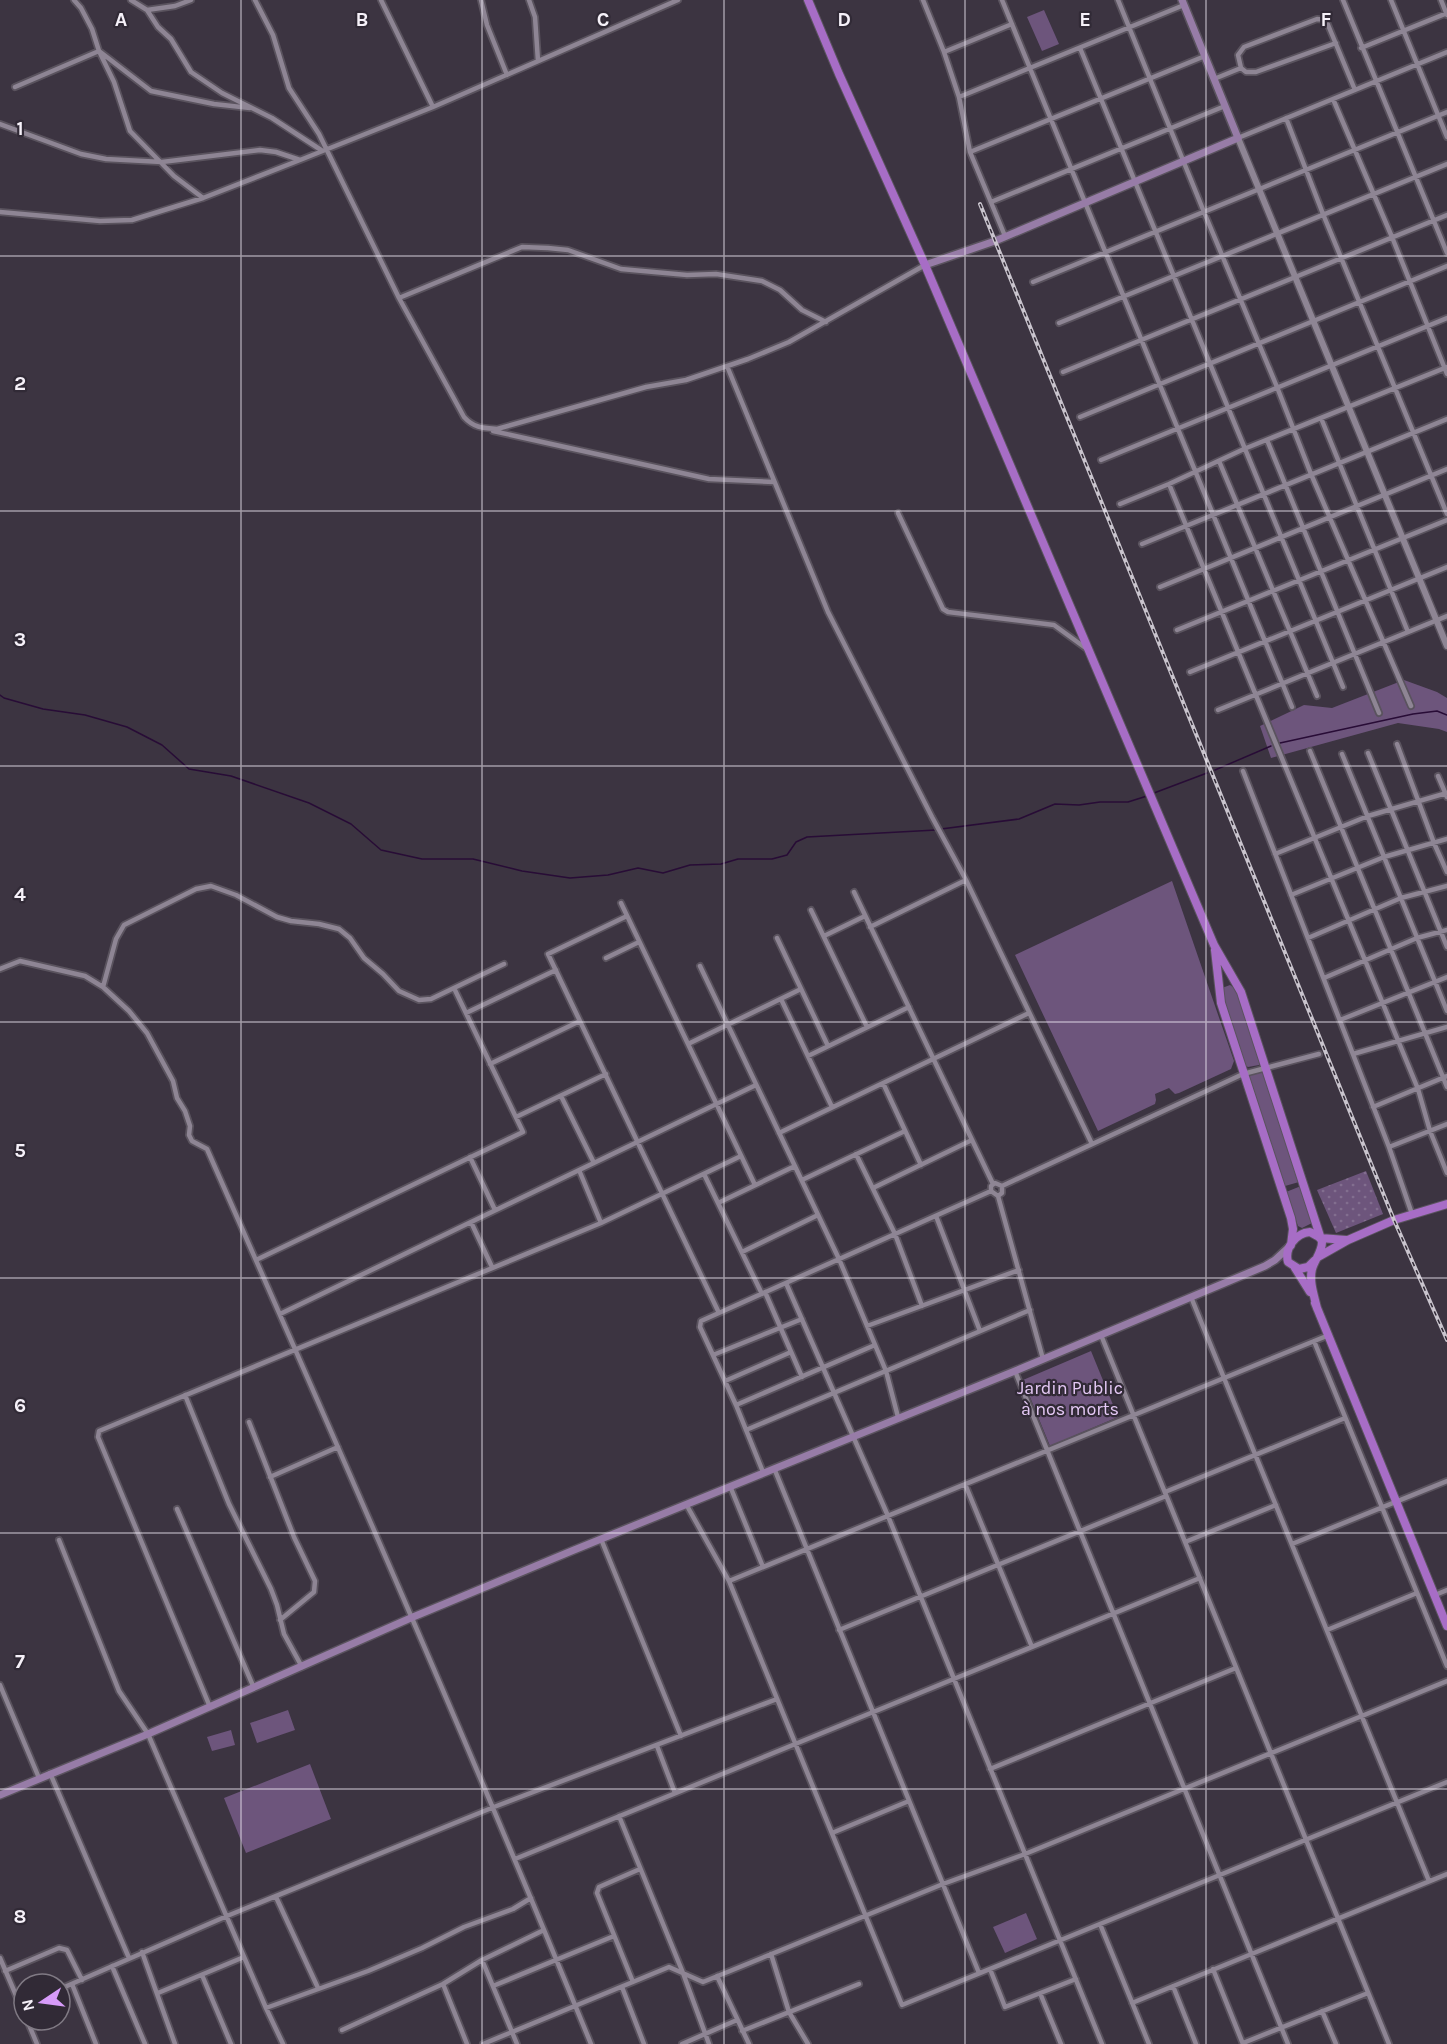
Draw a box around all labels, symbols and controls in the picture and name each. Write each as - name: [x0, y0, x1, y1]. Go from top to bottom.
- text: A: [115, 8, 128, 31]
- text: B: [356, 8, 368, 31]
- text: C: [597, 8, 609, 31]
- text: D: [837, 8, 851, 31]
- text: E: [1079, 8, 1091, 31]
- text: F: [1321, 8, 1332, 31]
- text: 1: [16, 117, 24, 140]
- text: 2: [14, 372, 26, 395]
- text: 3: [14, 628, 26, 651]
- text: 4: [14, 883, 26, 906]
- text: 5: [14, 1139, 26, 1162]
- park label: Jardin Public à nos morts: [1017, 1377, 1123, 1420]
- text: 6: [14, 1394, 26, 1417]
- text: 7: [15, 1650, 25, 1673]
- text: 8: [14, 1905, 26, 1928]
- north arrow: [12, 1972, 72, 2032]
- text: N: [17, 1998, 38, 2013]

